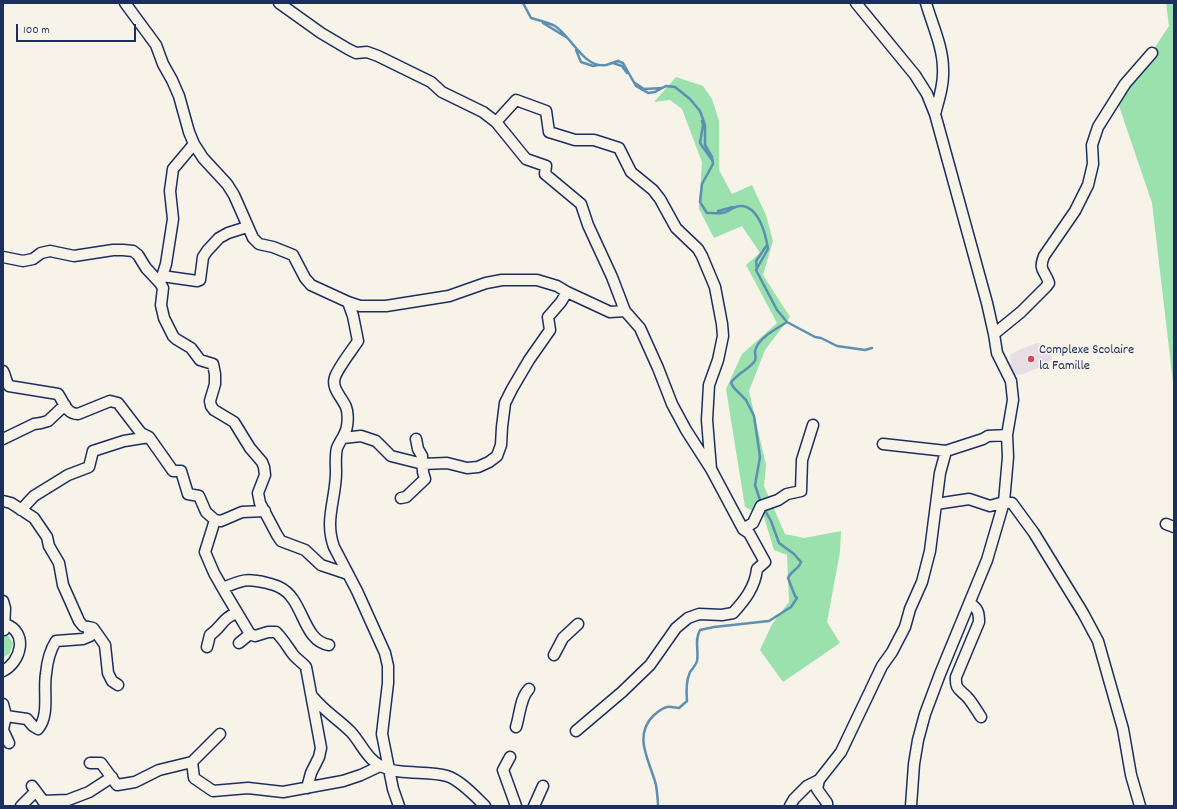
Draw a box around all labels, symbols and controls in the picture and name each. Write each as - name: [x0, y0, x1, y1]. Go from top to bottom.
- scale bar: [18, 16, 138, 42]
- text: 100 m: [23, 22, 50, 39]
- place label: Complexe Scolaire la Famille: [1039, 343, 1134, 376]
- marker: Complexe Scolaire la Famille: [1026, 354, 1036, 364]

